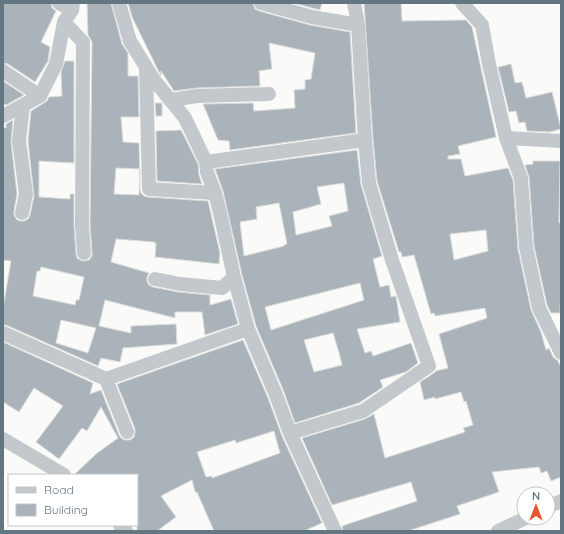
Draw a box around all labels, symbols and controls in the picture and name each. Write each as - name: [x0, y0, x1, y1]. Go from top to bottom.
- legend: [8, 474, 138, 526]
- text: Road: [44, 482, 74, 497]
- north arrow: [516, 486, 556, 526]
- text: N: [532, 489, 540, 503]
- text: Building: [44, 502, 88, 517]

